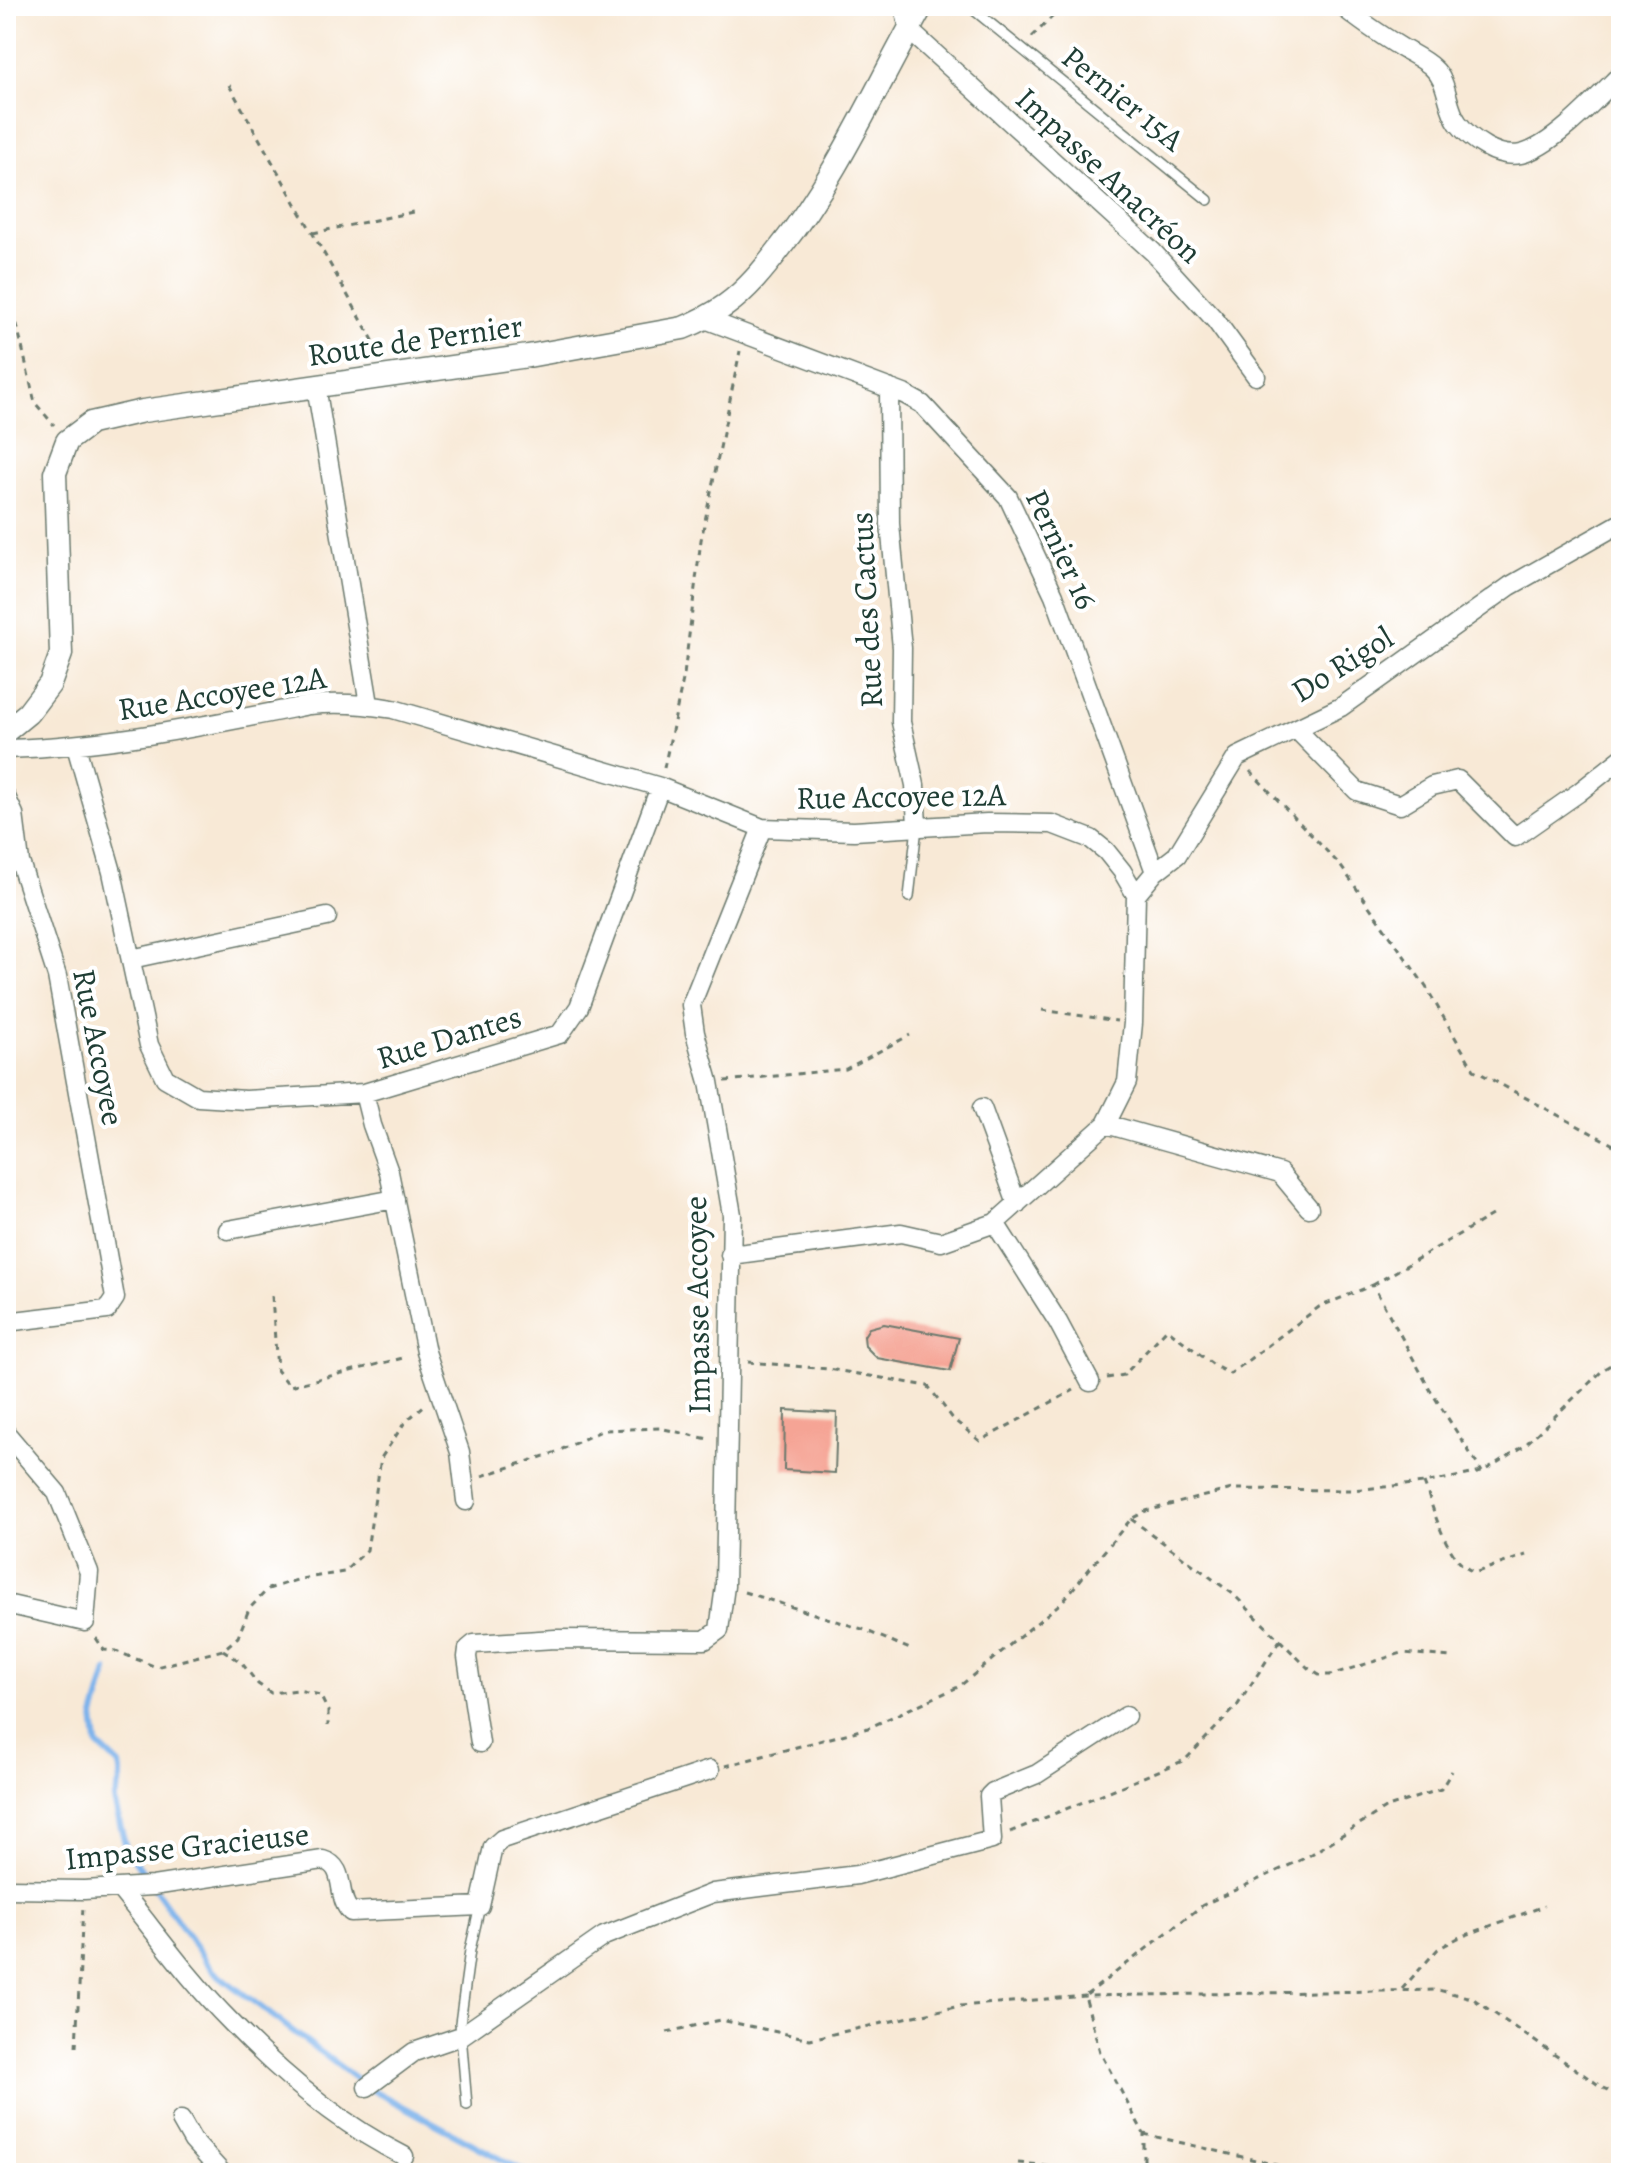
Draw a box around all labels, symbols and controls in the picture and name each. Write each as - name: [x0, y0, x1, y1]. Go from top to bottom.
- street label: Pernier 15A: [1053, 35, 1194, 162]
- street label: Impasse Anacréon: [1006, 77, 1212, 273]
- street label: Route de Pernier: [305, 303, 525, 377]
- street label: Pernier 16: [1015, 482, 1109, 616]
- street label: Rue des Cactus: [839, 511, 893, 709]
- street label: Do Rigol: [1283, 615, 1402, 713]
- street label: Rue Accoyee 12A: [115, 655, 330, 731]
- street label: Rue Accoyee 12A: [796, 772, 1008, 820]
- street label: Rue Accoyee: [62, 965, 136, 1129]
- street label: Rue Dantes: [371, 994, 527, 1080]
- street label: Impasse Accoyee: [673, 1195, 721, 1415]
- street label: Impasse Gracieuse: [63, 1811, 311, 1881]

